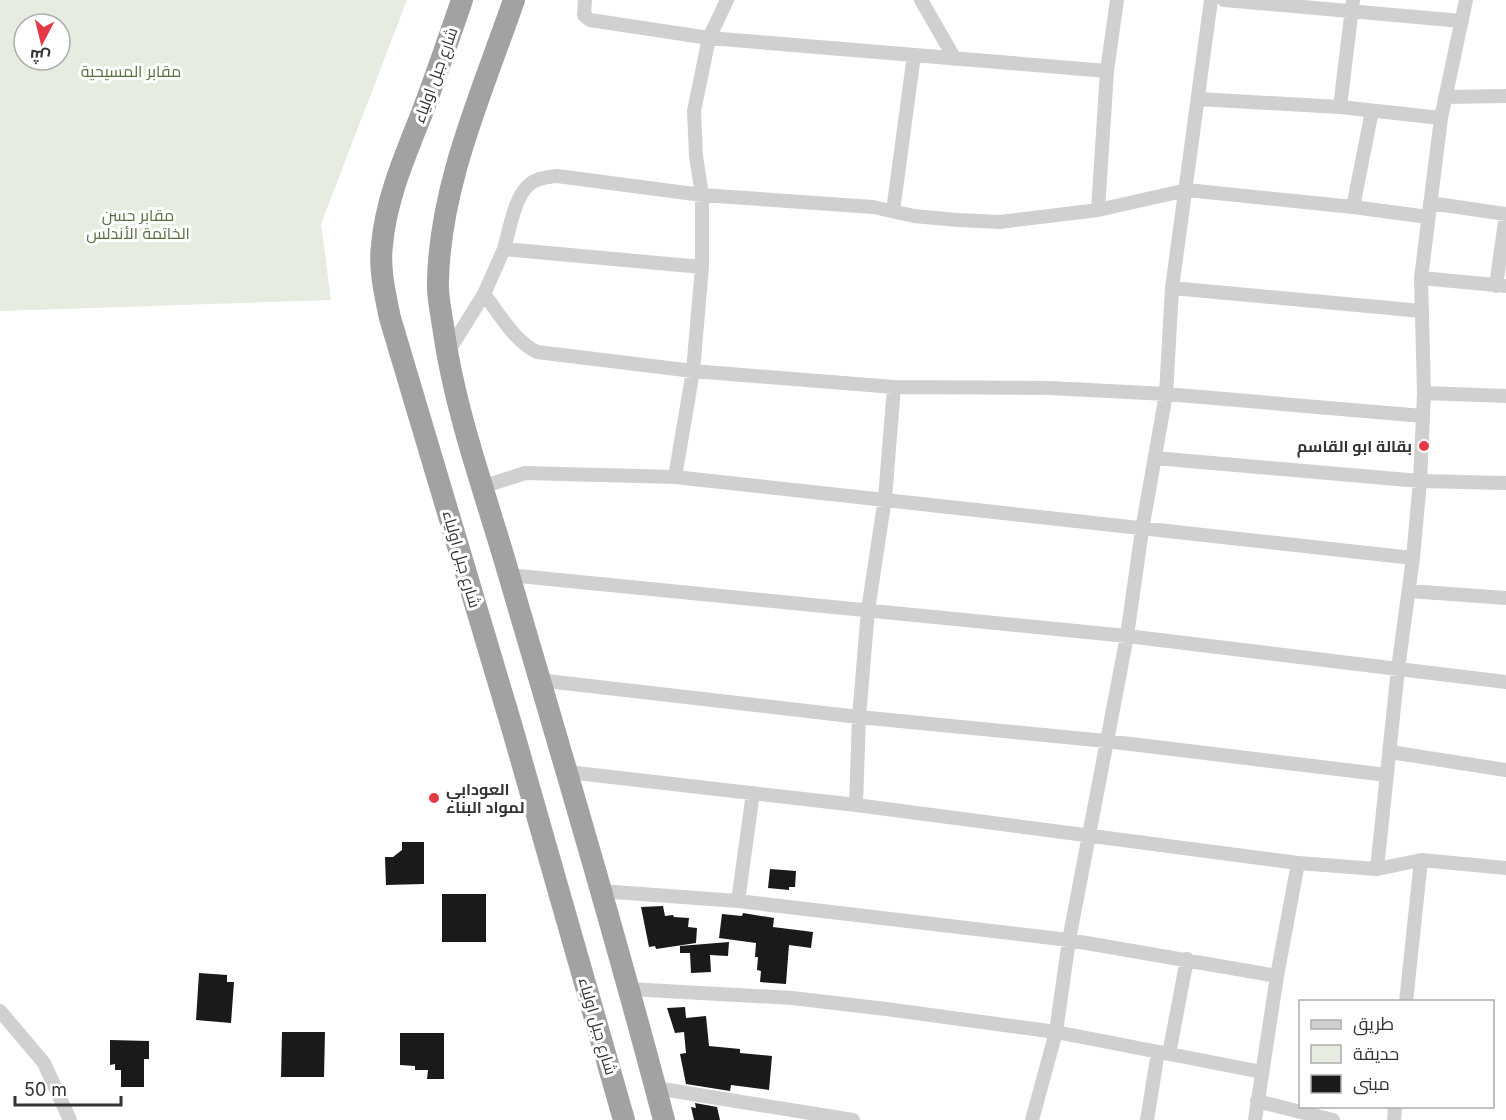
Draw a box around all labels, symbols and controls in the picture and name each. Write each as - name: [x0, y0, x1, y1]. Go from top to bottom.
- north arrow: [12, 12, 72, 72]
- street label: شارع جبل اولياء: [408, 24, 463, 126]
- text: ش: [29, 46, 52, 68]
- park label: مقابر المسيحية: [81, 61, 181, 81]
- park label: مقابر حسن الخاتمة الأندلس: [86, 205, 190, 244]
- place label: بقالة ابو القاسم: [1297, 436, 1412, 458]
- marker: بقالة ابو القاسم: [1417, 439, 1431, 453]
- street label: شارع جبل اولياء: [437, 508, 485, 611]
- place label: العودابي لمواد البناء: [446, 779, 525, 817]
- marker: العودابي لمواد البناء: [427, 791, 441, 805]
- street label: شارع جبل اولياء: [573, 975, 621, 1078]
- legend: [1299, 1000, 1494, 1108]
- text: طريق: [1353, 1013, 1394, 1036]
- text: حديقة: [1353, 1043, 1399, 1064]
- scale bar: [15, 1069, 122, 1107]
- text: مبنى: [1353, 1073, 1390, 1095]
- text: 50 m: [24, 1079, 67, 1100]

